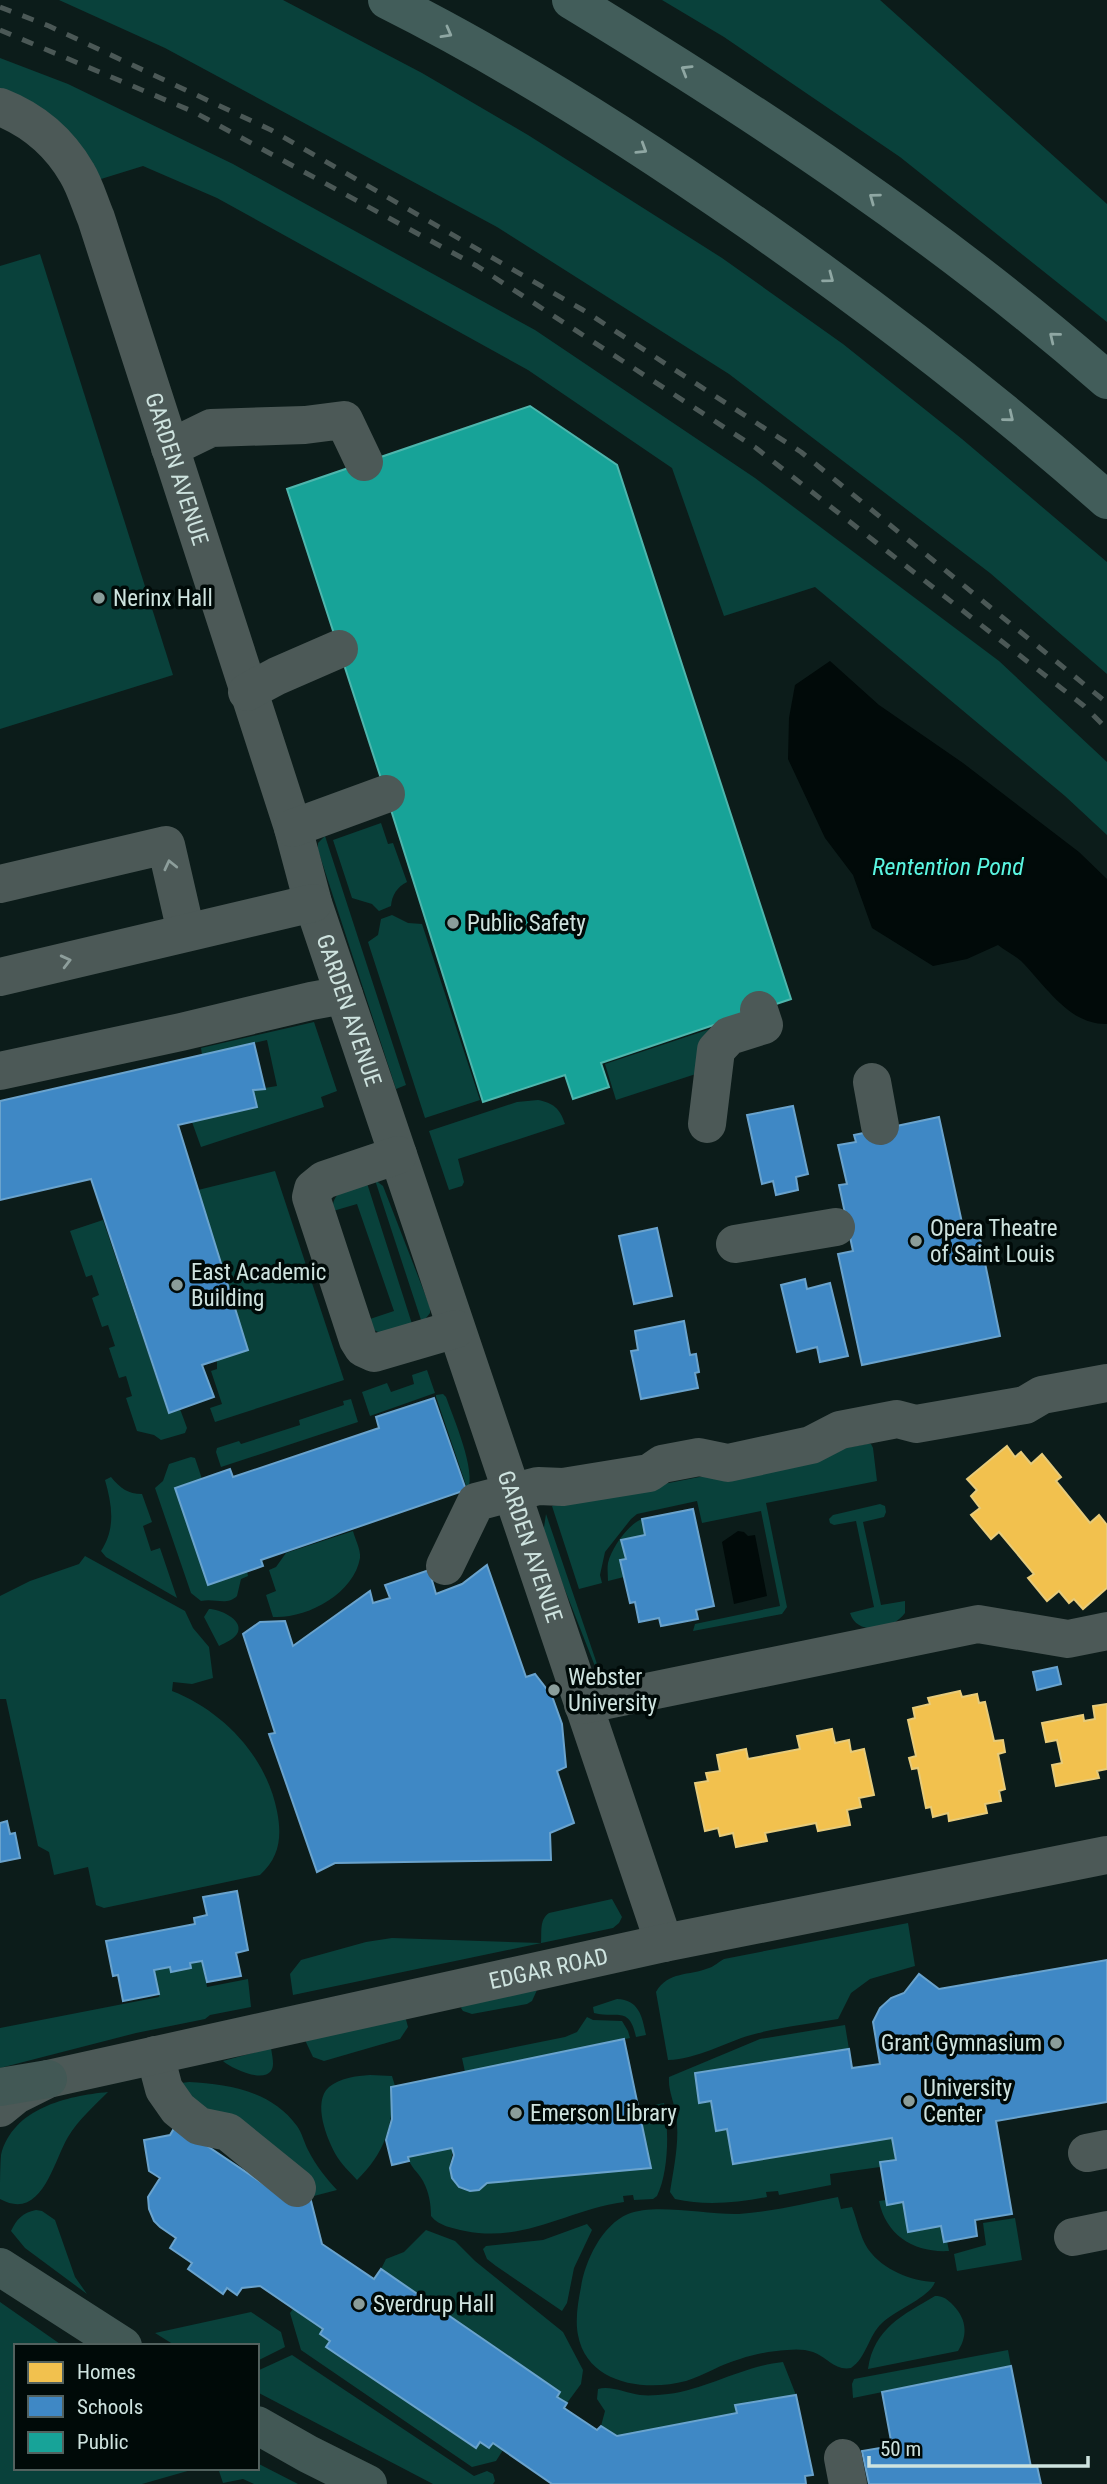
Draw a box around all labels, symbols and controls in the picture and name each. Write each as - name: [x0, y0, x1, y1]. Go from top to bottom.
- one-way arrow: [439, 25, 452, 38]
- one-way arrow: [680, 65, 693, 78]
- one-way arrow: [635, 140, 648, 153]
- one-way arrow: [869, 194, 882, 207]
- one-way arrow: [822, 269, 834, 282]
- one-way arrow: [1050, 333, 1063, 345]
- street label: GARDEN AVENUE: [140, 389, 214, 549]
- one-way arrow: [1001, 409, 1014, 421]
- place label: Nerinx Hall: [113, 585, 213, 612]
- marker: Nerinx Hall: [91, 590, 107, 606]
- water label: Rentention Pond: [872, 853, 1024, 881]
- one-way arrow: [164, 859, 179, 871]
- place label: Public Safety: [467, 910, 586, 937]
- marker: Public Safety: [445, 915, 461, 931]
- street label: GARDEN AVENUE: [311, 931, 387, 1090]
- one-way arrow: [60, 954, 72, 969]
- place label: Opera Theatre of Saint Louis: [930, 1215, 1058, 1268]
- marker: Opera Theatre of Saint Louis: [908, 1233, 924, 1249]
- place label: East Academic Building: [191, 1259, 326, 1312]
- marker: East Academic Building: [169, 1277, 185, 1293]
- street label: GARDEN AVENUE: [492, 1467, 568, 1626]
- place label: Webster University: [568, 1664, 657, 1717]
- marker: Webster University: [546, 1682, 562, 1698]
- street label: EDGAR ROAD: [486, 1942, 611, 1995]
- place label: Grant Gymnasium: [881, 2030, 1042, 2057]
- marker: Grant Gymnasium: [1048, 2035, 1064, 2051]
- place label: University Center: [923, 2075, 1012, 2128]
- marker: University Center: [901, 2093, 917, 2109]
- place label: Emerson Library: [530, 2100, 677, 2127]
- marker: Emerson Library: [508, 2105, 524, 2121]
- place label: Sverdrup Hall: [373, 2291, 494, 2318]
- marker: Sverdrup Hall: [351, 2296, 367, 2312]
- legend: [14, 2344, 259, 2470]
- text: Homes: [77, 2360, 136, 2384]
- text: Schools: [77, 2395, 143, 2419]
- scale bar: [869, 2424, 1088, 2468]
- text: Public: [77, 2430, 129, 2454]
- text: 50 m: [880, 2437, 921, 2461]

